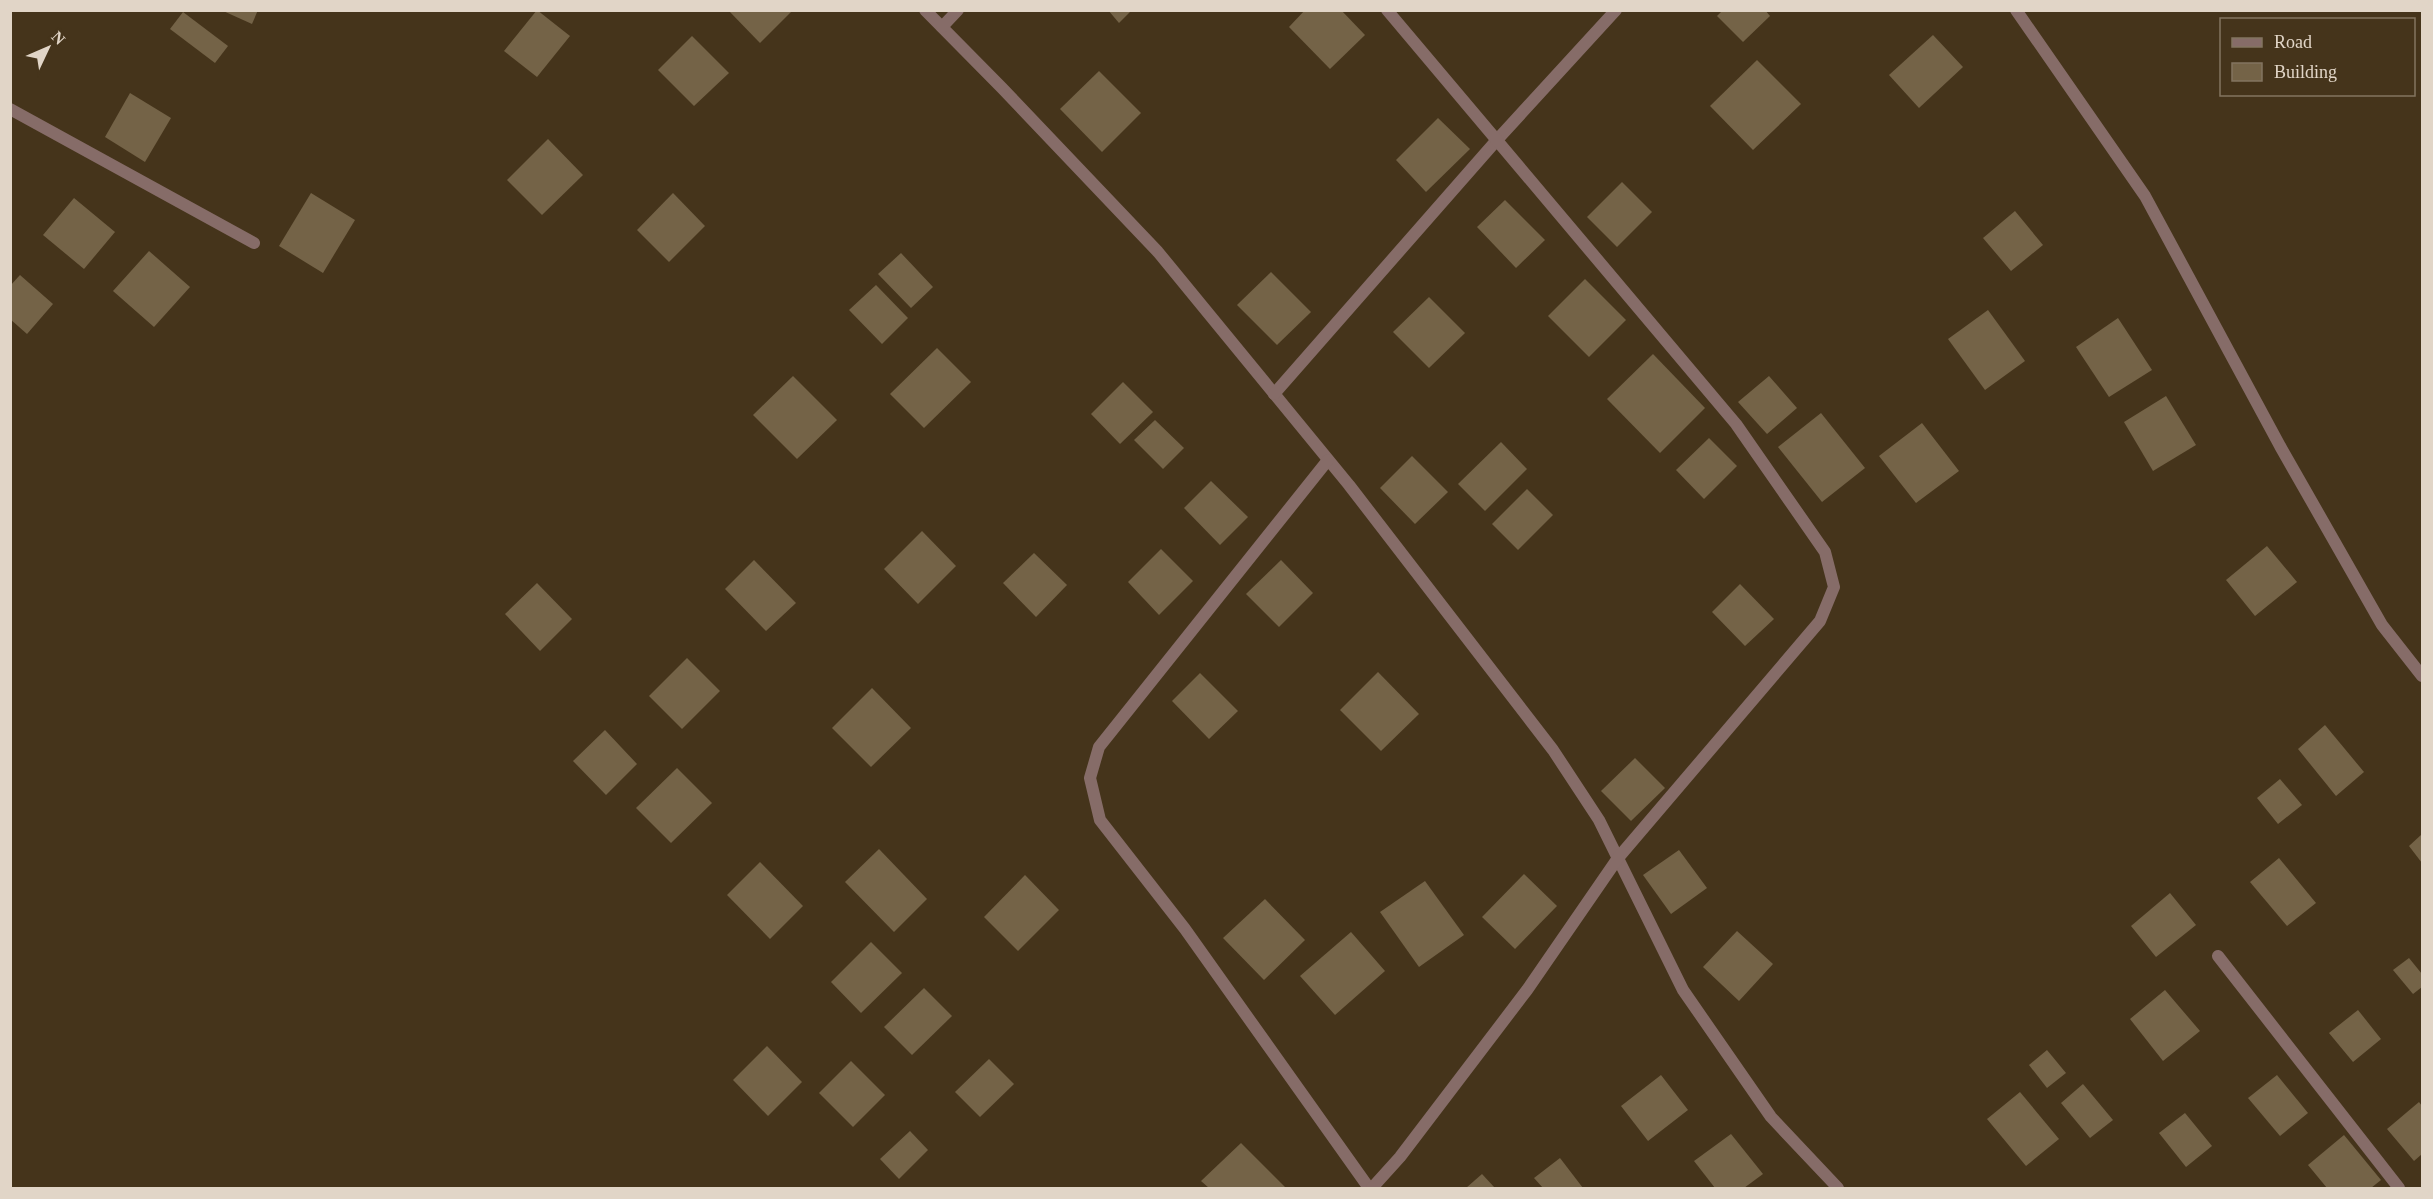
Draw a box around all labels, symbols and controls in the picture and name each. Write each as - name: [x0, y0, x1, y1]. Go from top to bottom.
- north arrow: [18, 18, 78, 78]
- legend: [2220, 18, 2415, 96]
- text: N: [48, 28, 69, 48]
- text: Road: [2274, 32, 2312, 52]
- text: Building: [2274, 62, 2337, 82]

